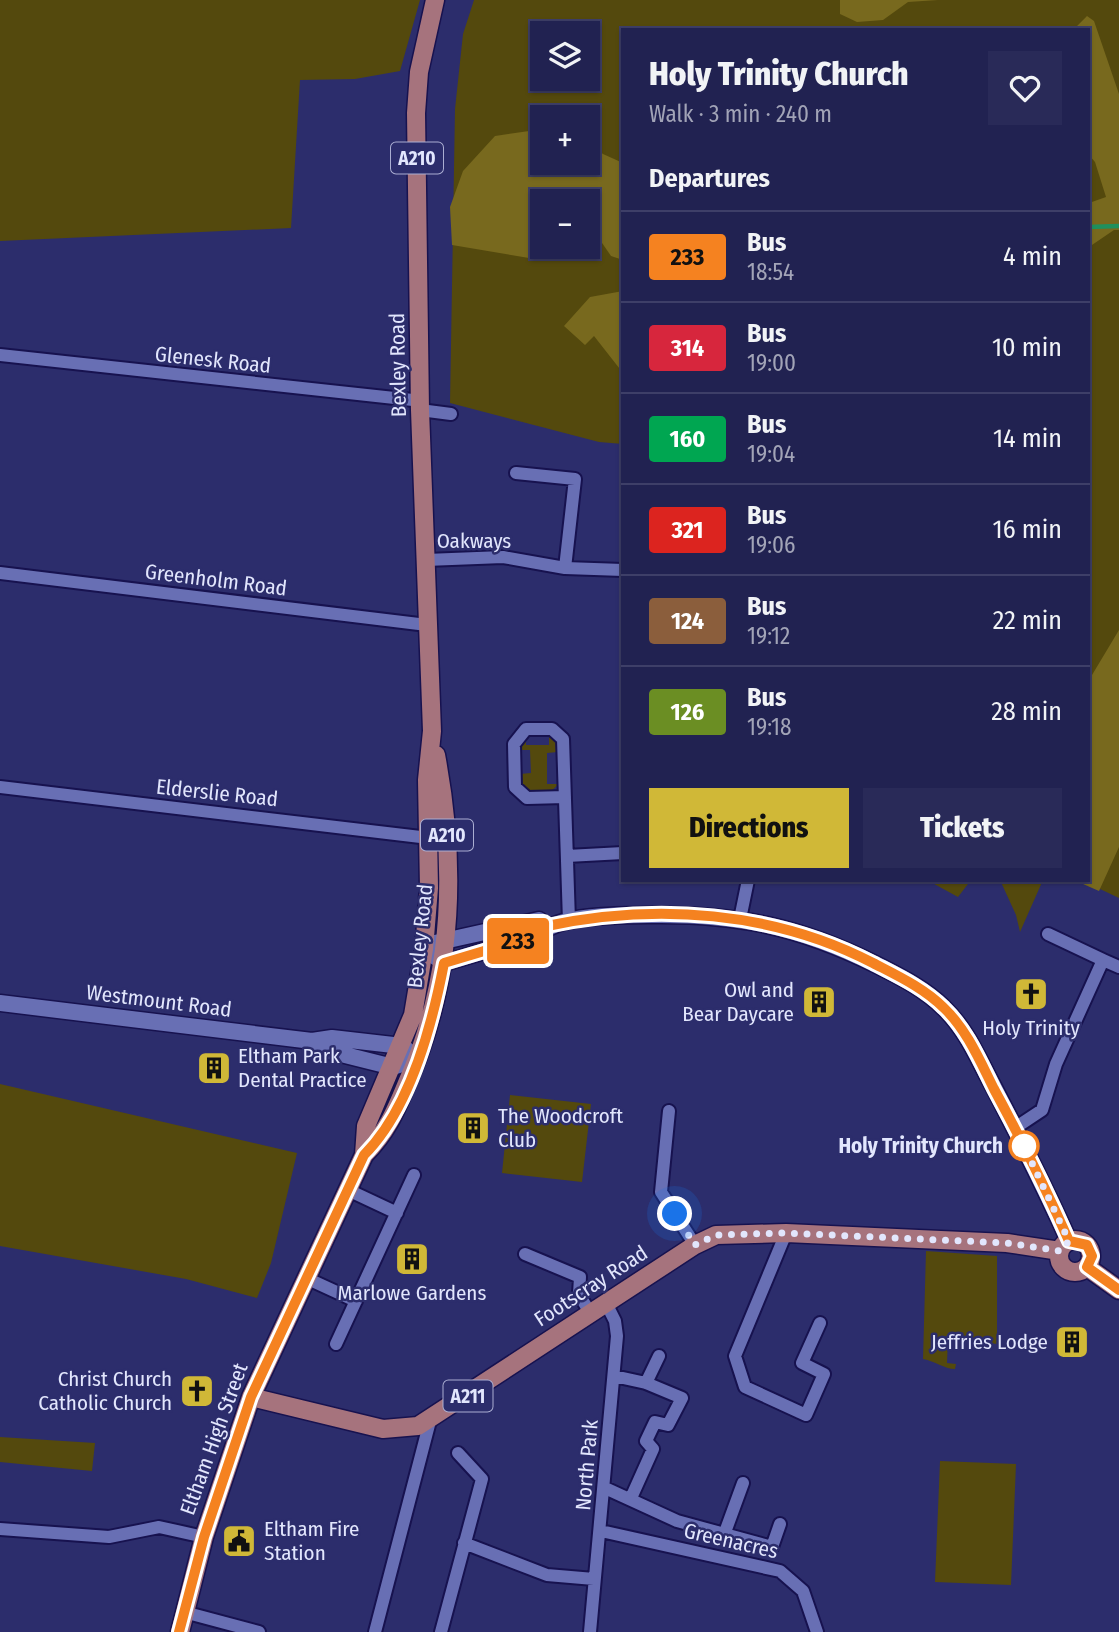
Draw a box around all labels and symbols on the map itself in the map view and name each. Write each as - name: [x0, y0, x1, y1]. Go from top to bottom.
- road number: A210: [391, 142, 443, 174]
- street label: Bexley Road: [384, 313, 412, 417]
- street label: Glenesk Road: [154, 341, 272, 379]
- street label: Oakways: [437, 528, 511, 554]
- street label: Greenholm Road: [144, 558, 288, 602]
- street label: Elderslie Road: [155, 774, 279, 812]
- road number: A210: [421, 820, 473, 850]
- street label: Bexley Road: [402, 883, 438, 989]
- line badge: 233: [478, 918, 558, 964]
- church icon: Holy Trinity: [1012, 975, 1050, 1013]
- place label: Owl and Bear Daycare: [682, 977, 794, 1027]
- street label: Westmount Road: [85, 979, 233, 1023]
- building icon: Owl and Bear Daycare: [800, 983, 838, 1021]
- place label: Holy Trinity: [982, 1015, 1080, 1041]
- place label: Eltham Park Dental Practice: [238, 1043, 367, 1093]
- building icon: Eltham Park Dental Practice: [195, 1049, 233, 1087]
- place label: The Woodcroft Club: [498, 1103, 623, 1153]
- building icon: The Woodcroft Club: [454, 1109, 492, 1147]
- marker: Holy Trinity Church: [1009, 1131, 1039, 1161]
- place label: Holy Trinity Church: [838, 1133, 1003, 1159]
- your location: [657, 1196, 692, 1231]
- building icon: Marlowe Gardens: [393, 1240, 431, 1278]
- street label: Footscray Road: [529, 1240, 653, 1332]
- place label: Marlowe Gardens: [338, 1280, 486, 1306]
- building icon: Jeffries Lodge: [1053, 1323, 1091, 1361]
- place label: Jeffries Lodge: [931, 1329, 1048, 1355]
- street label: Eltham High Street: [174, 1359, 254, 1519]
- place label: Christ Church Catholic Church: [38, 1366, 172, 1416]
- church icon: Christ Church Catholic Church: [178, 1372, 216, 1410]
- road number: A211: [444, 1380, 492, 1412]
- street label: North Park: [570, 1418, 604, 1512]
- place label: Eltham Fire Station: [264, 1516, 360, 1566]
- street label: Greenacres: [681, 1518, 781, 1564]
- public building icon: Eltham Fire Station: [220, 1522, 258, 1560]

